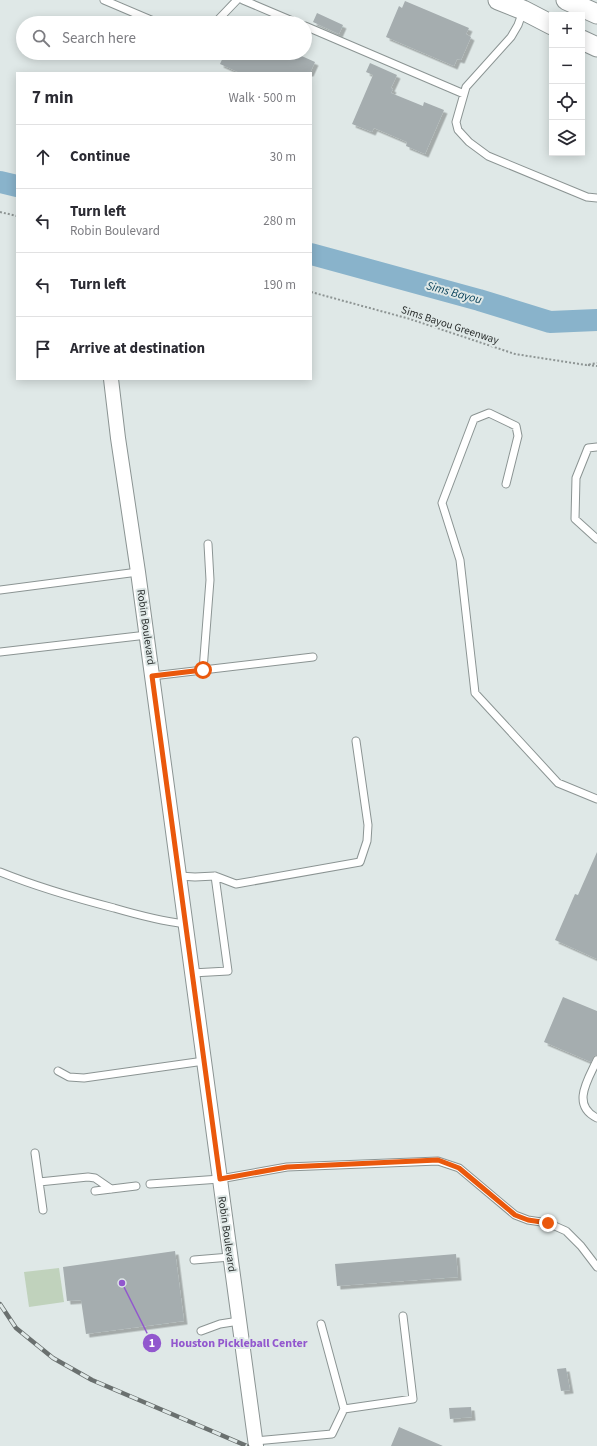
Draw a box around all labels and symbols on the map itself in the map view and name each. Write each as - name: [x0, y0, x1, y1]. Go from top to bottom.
- water label: Sims Bayou: [424, 277, 484, 309]
- street label: Sims Bayou Greenway: [399, 302, 501, 348]
- street label: Robin Boulevard: [133, 588, 159, 666]
- route start: [194, 661, 212, 679]
- street label: Robin Boulevard: [214, 1195, 240, 1273]
- route end: [539, 1214, 557, 1232]
- callout: Houston Pickleball Center: [142, 1331, 315, 1355]
- text: 1: [149, 1335, 155, 1352]
- text: Houston Pickleball Center: [170, 1335, 308, 1352]

